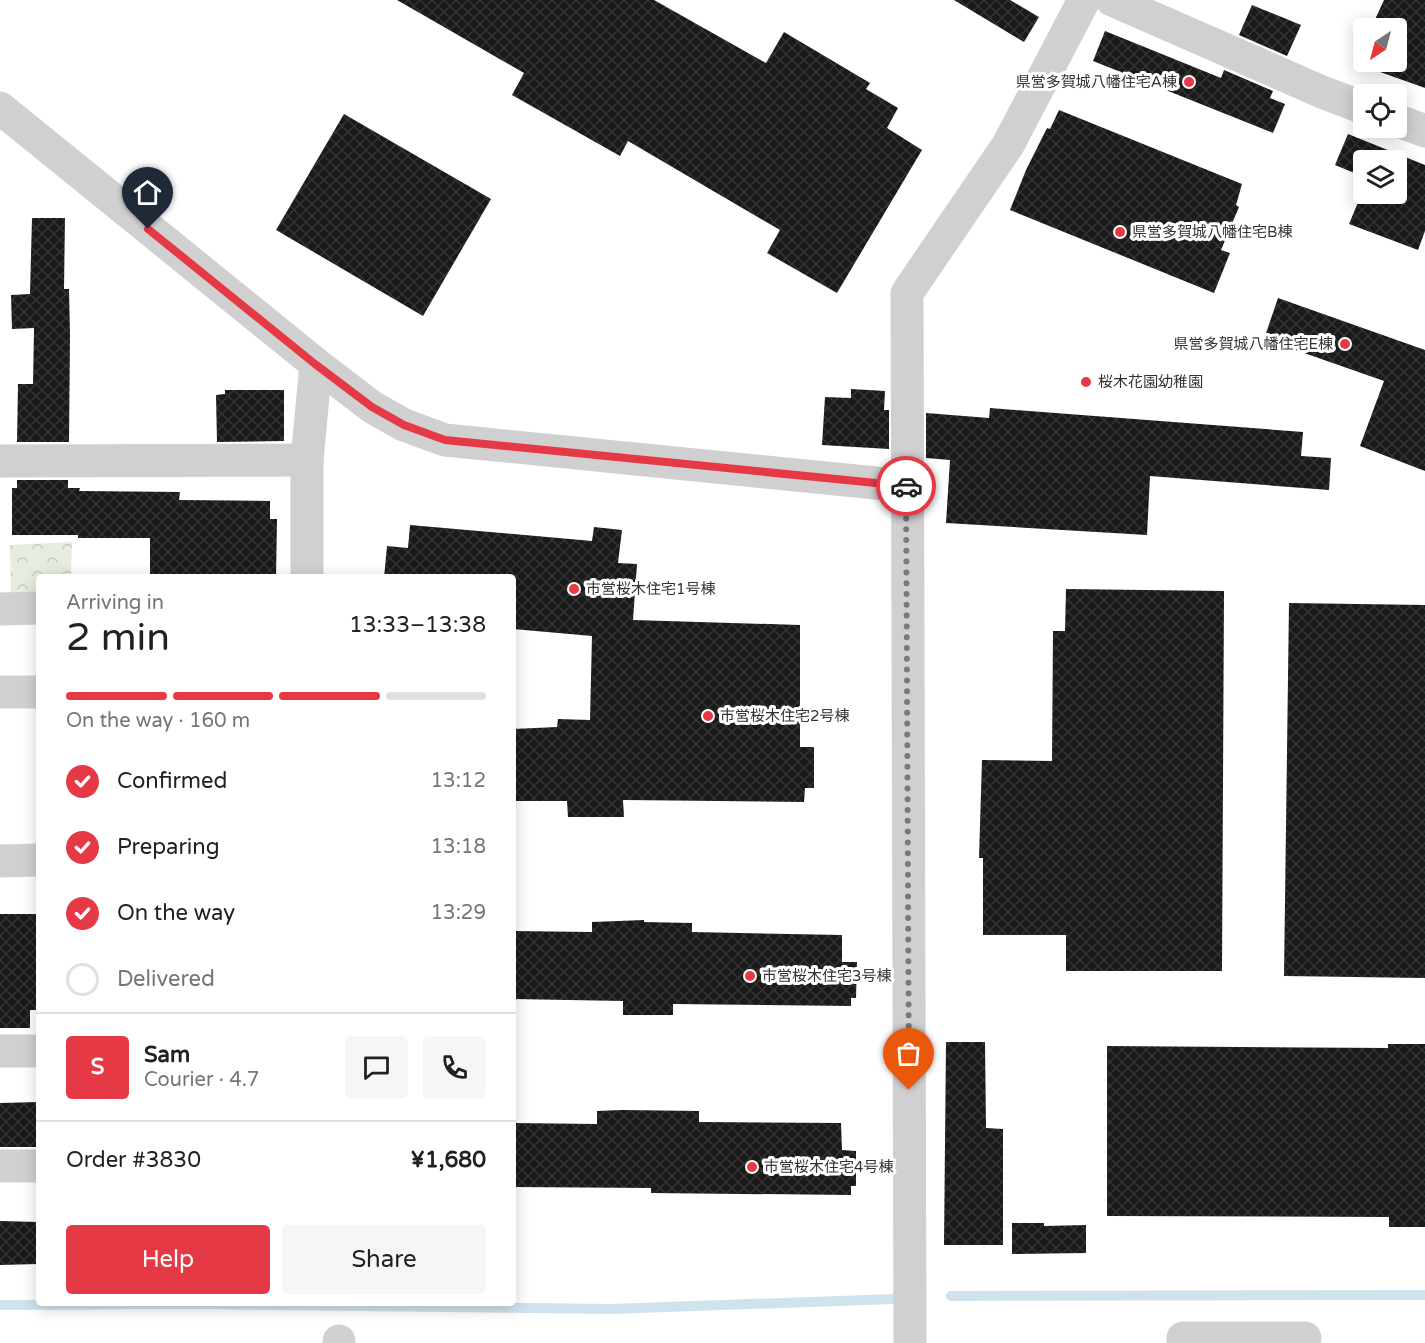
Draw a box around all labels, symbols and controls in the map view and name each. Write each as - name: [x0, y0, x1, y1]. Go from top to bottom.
- north arrow: [1353, 18, 1407, 72]
- map controls: [1353, 18, 1407, 204]
- place label: 県営多賀城八幡住宅A棟: [1016, 73, 1177, 91]
- marker: 県営多賀城八幡住宅A棟: [1182, 75, 1196, 89]
- button: locate: [1353, 84, 1407, 138]
- button: layers: [1353, 150, 1407, 204]
- pin: [122, 167, 173, 229]
- icon: home: [131, 176, 164, 209]
- place label: 県営多賀城八幡住宅B棟: [1132, 223, 1292, 241]
- marker: 県営多賀城八幡住宅B棟: [1113, 225, 1127, 239]
- place label: 県営多賀城八幡住宅E棟: [1173, 335, 1333, 353]
- marker: 県営多賀城八幡住宅E棟: [1338, 337, 1352, 351]
- place label: 桜木花園幼稚園: [1098, 373, 1203, 391]
- marker: 桜木花園幼稚園: [1079, 375, 1093, 389]
- courier: [876, 456, 936, 516]
- icon: car: [890, 470, 923, 503]
- place label: 市営桜木住宅1号棟: [586, 580, 715, 598]
- marker: 市営桜木住宅1号棟: [567, 582, 581, 596]
- text: Arriving in: [66, 591, 164, 615]
- text: 13:33–13:38: [349, 612, 486, 638]
- text: 2 min: [66, 614, 170, 661]
- place label: 市営桜木住宅2号棟: [720, 707, 849, 725]
- text: On the way · 160 m: [66, 709, 250, 733]
- marker: 市営桜木住宅2号棟: [701, 709, 715, 723]
- icon: check: [66, 765, 99, 798]
- text: Confirmed: [117, 768, 227, 794]
- text: 13:12: [431, 769, 486, 793]
- icon: check: [66, 831, 99, 864]
- text: Preparing: [117, 834, 220, 860]
- text: 13:18: [431, 835, 486, 859]
- icon: check: [66, 897, 99, 930]
- text: On the way: [117, 900, 235, 926]
- text: 13:29: [431, 901, 486, 925]
- text: Delivered: [117, 966, 215, 992]
- place label: 市営桜木住宅3号棟: [762, 967, 891, 985]
- marker: 市営桜木住宅3号棟: [743, 969, 757, 983]
- pin: [883, 1028, 934, 1090]
- button: chat: [345, 1036, 408, 1099]
- button: phone: [423, 1036, 486, 1099]
- icon: bag: [892, 1037, 925, 1070]
- text: Sam: [144, 1042, 190, 1068]
- text: S: [91, 1054, 104, 1080]
- text: Courier · 4.7: [144, 1068, 259, 1092]
- text: Order #3830: [66, 1147, 201, 1173]
- text: ¥1,680: [411, 1147, 486, 1173]
- place label: 市営桜木住宅4号棟: [764, 1158, 893, 1176]
- marker: 市営桜木住宅4号棟: [745, 1160, 759, 1174]
- button: Help: [66, 1225, 270, 1294]
- button: Share: [282, 1225, 486, 1294]

